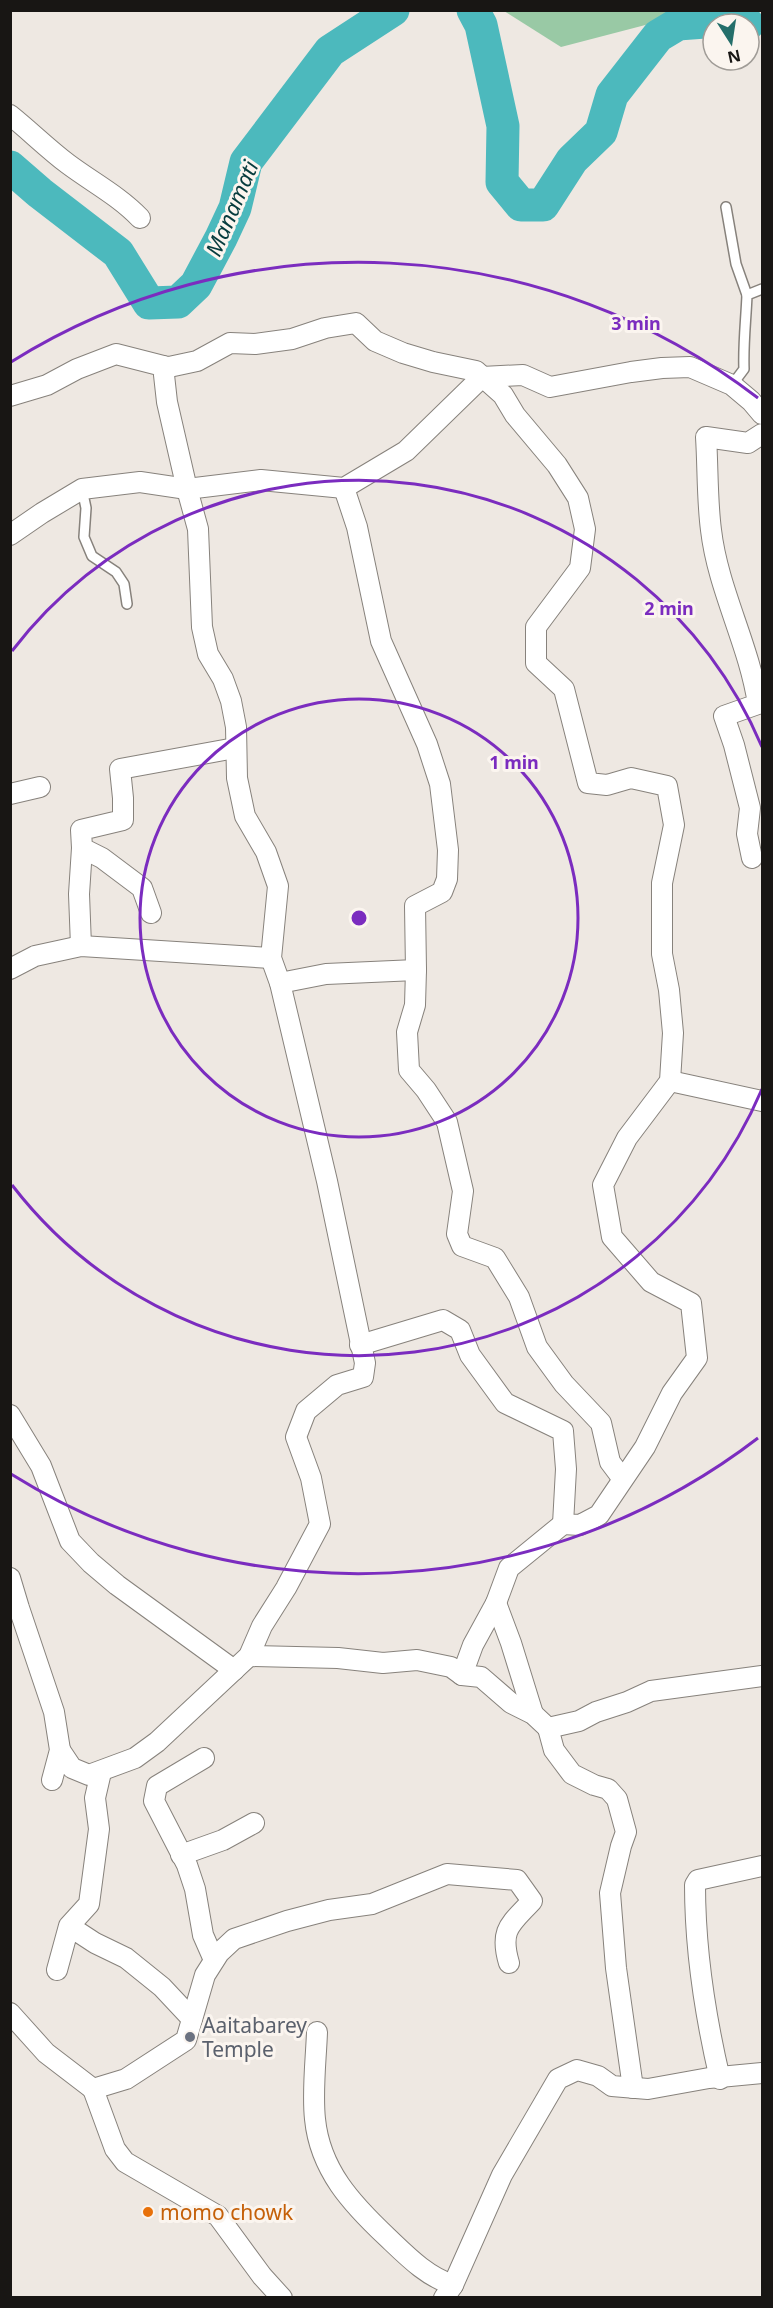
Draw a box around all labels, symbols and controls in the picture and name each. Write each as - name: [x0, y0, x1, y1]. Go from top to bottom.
- north arrow: [701, 12, 761, 72]
- text: N: [725, 45, 743, 69]
- water label: Manamati: [197, 155, 265, 260]
- text: 3 min: [611, 311, 661, 335]
- text: 2 min: [644, 596, 694, 620]
- text: 1 min: [489, 750, 539, 774]
- centre of rings: [349, 908, 369, 928]
- place label: Aaitabarey Temple: [202, 2011, 307, 2063]
- marker: Aaitabarey Temple: [183, 2030, 197, 2044]
- place label: momo chowk: [160, 2198, 294, 2226]
- marker: momo chowk: [141, 2205, 155, 2219]

